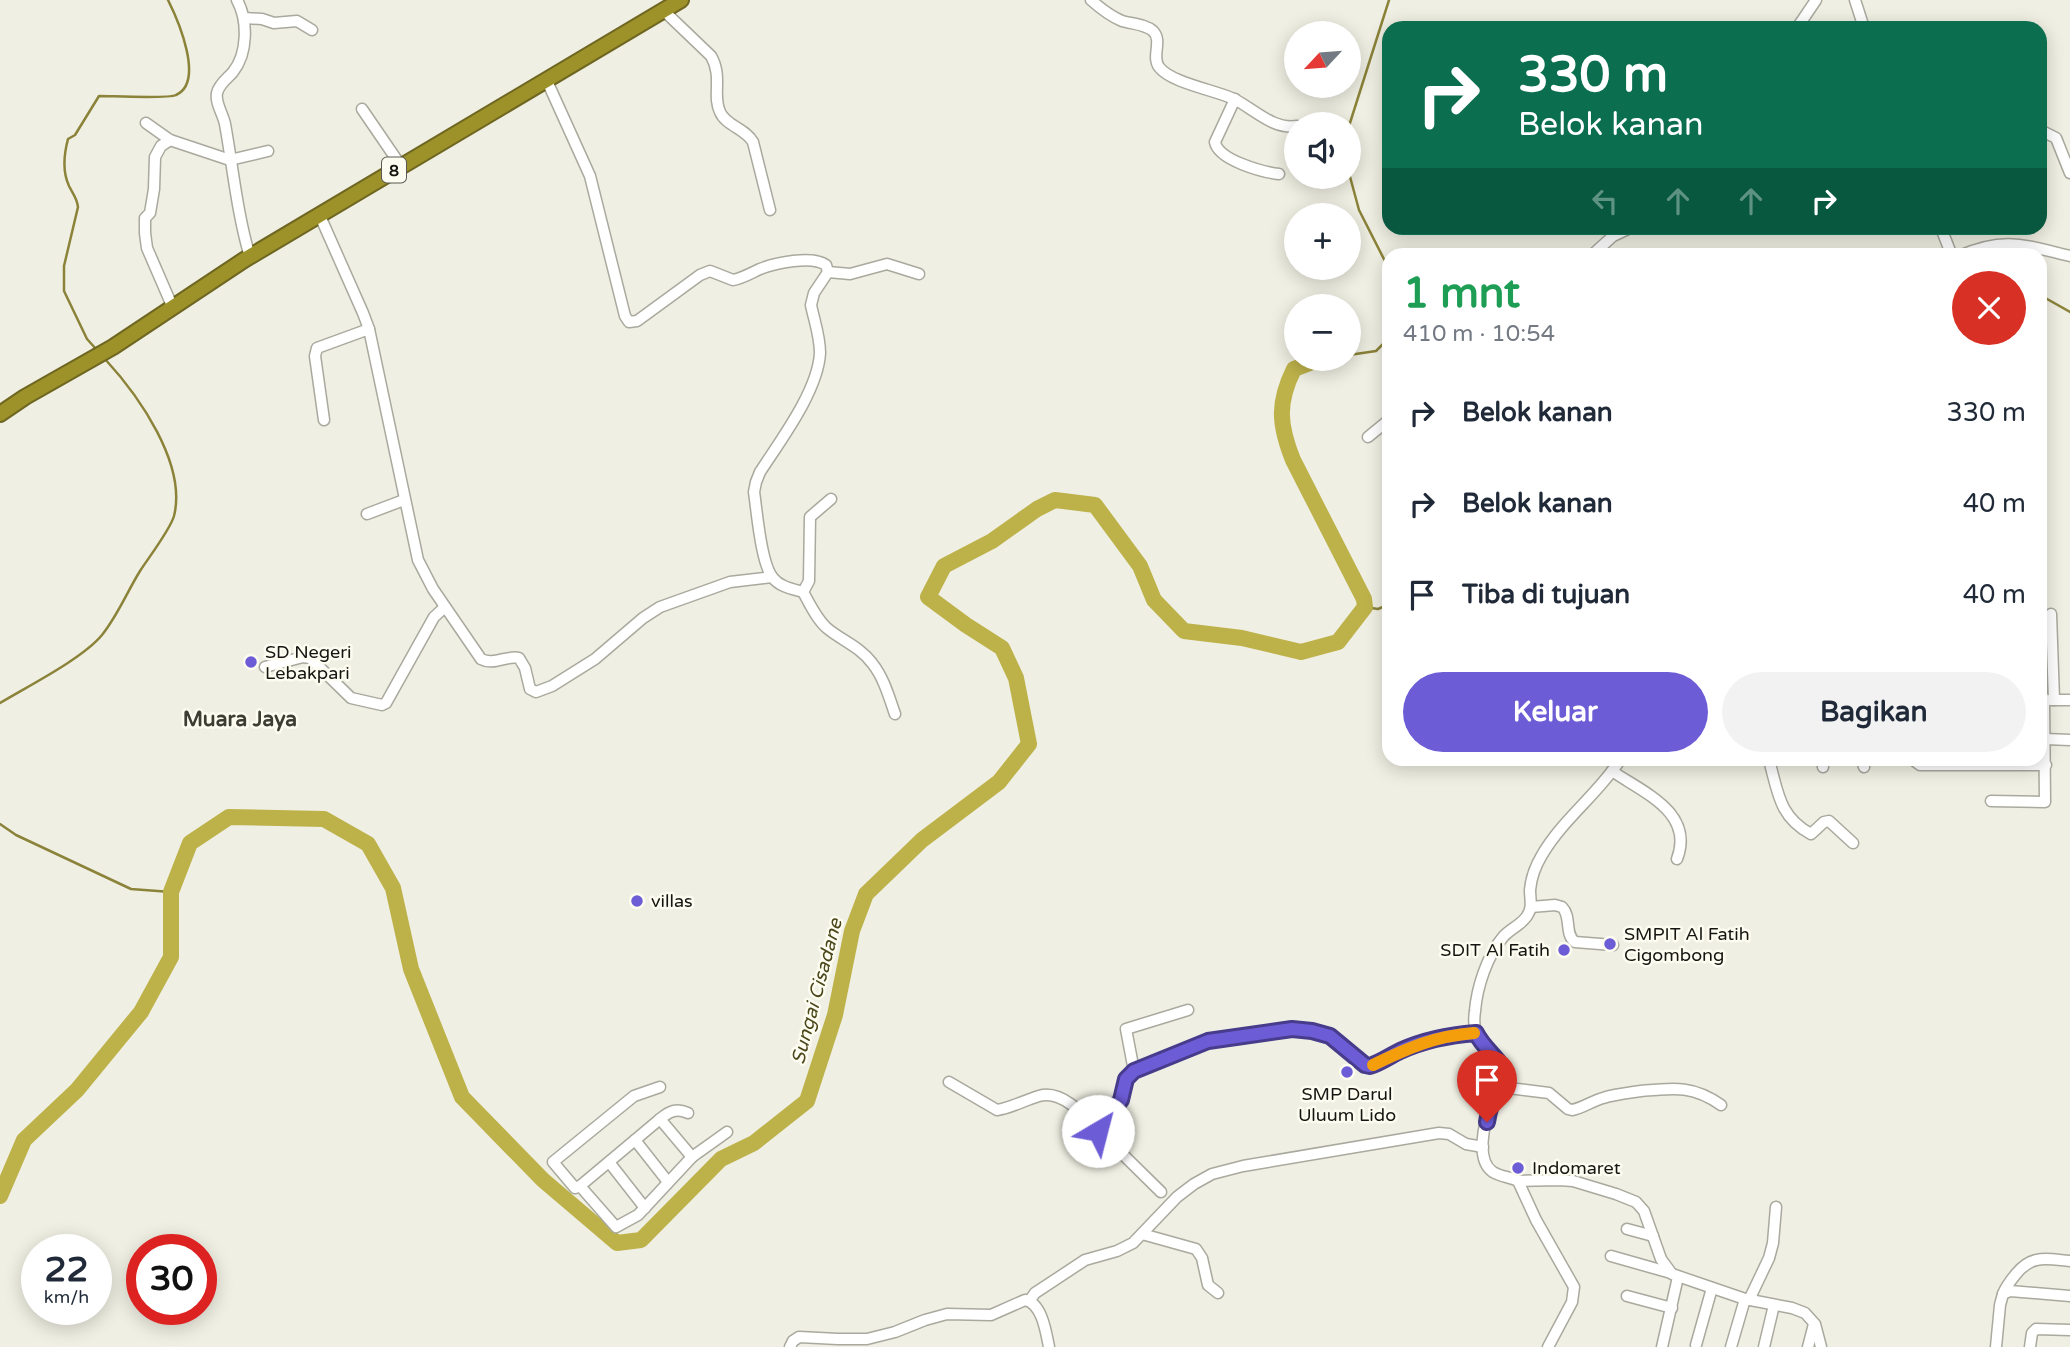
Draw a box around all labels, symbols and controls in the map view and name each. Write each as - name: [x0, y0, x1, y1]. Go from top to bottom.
- north arrow: [1284, 21, 1362, 98]
- map controls: [1284, 21, 1361, 371]
- text: 330 m: [1518, 46, 1668, 105]
- icon: right: [1403, 49, 1494, 140]
- text: Belok kanan: [1518, 106, 1703, 144]
- button: sound: [1284, 112, 1361, 189]
- road number: 8: [382, 158, 406, 182]
- icon: left: [1586, 182, 1624, 220]
- icon: ahead: [1659, 182, 1697, 220]
- icon: ahead: [1732, 182, 1770, 220]
- icon: right: [1805, 182, 1843, 220]
- button: +: [1284, 203, 1361, 280]
- text: 1 mnt: [1403, 268, 1520, 319]
- button: close: [1952, 271, 2026, 345]
- button: −: [1284, 294, 1361, 371]
- text: 410 m · 10:54: [1403, 320, 1555, 348]
- icon: right: [1403, 394, 1441, 432]
- text: Belok kanan: [1462, 397, 1613, 428]
- text: 330 m: [1946, 397, 2026, 428]
- icon: right: [1403, 485, 1441, 523]
- text: Belok kanan: [1462, 488, 1613, 519]
- text: 40 m: [1963, 488, 2026, 519]
- icon: arrive: [1403, 576, 1441, 614]
- text: Tiba di tujuan: [1462, 579, 1630, 610]
- text: 40 m: [1963, 579, 2026, 610]
- place label: SD Negeri Lebakpari: [265, 641, 352, 684]
- marker: SD Negeri Lebakpari: [243, 654, 259, 670]
- button: Keluar: [1403, 672, 1708, 752]
- button: Bagikan: [1722, 672, 2026, 752]
- district label: Muara Jaya: [183, 707, 297, 732]
- place label: villas: [651, 890, 693, 912]
- marker: villas: [629, 893, 645, 909]
- water label: Sungai Cisadane: [787, 915, 847, 1066]
- place label: SMPIT Al Fatih Cigombong: [1624, 923, 1750, 966]
- marker: SMPIT Al Fatih Cigombong: [1602, 936, 1618, 952]
- place label: SDIT Al Fatih: [1440, 939, 1550, 961]
- marker: SDIT Al Fatih: [1556, 942, 1572, 958]
- pin: [1457, 1050, 1517, 1122]
- icon: arrive: [1468, 1061, 1506, 1099]
- marker: SMP Darul Uluum Lido: [1339, 1064, 1355, 1080]
- place label: SMP Darul Uluum Lido: [1298, 1083, 1396, 1126]
- position arrow: [1061, 1094, 1135, 1168]
- place label: Indomaret: [1532, 1157, 1621, 1179]
- marker: Indomaret: [1510, 1160, 1526, 1176]
- speed limit sign: 30: [126, 1234, 217, 1325]
- text: 22: [45, 1249, 88, 1291]
- text: km/h: [44, 1286, 89, 1308]

